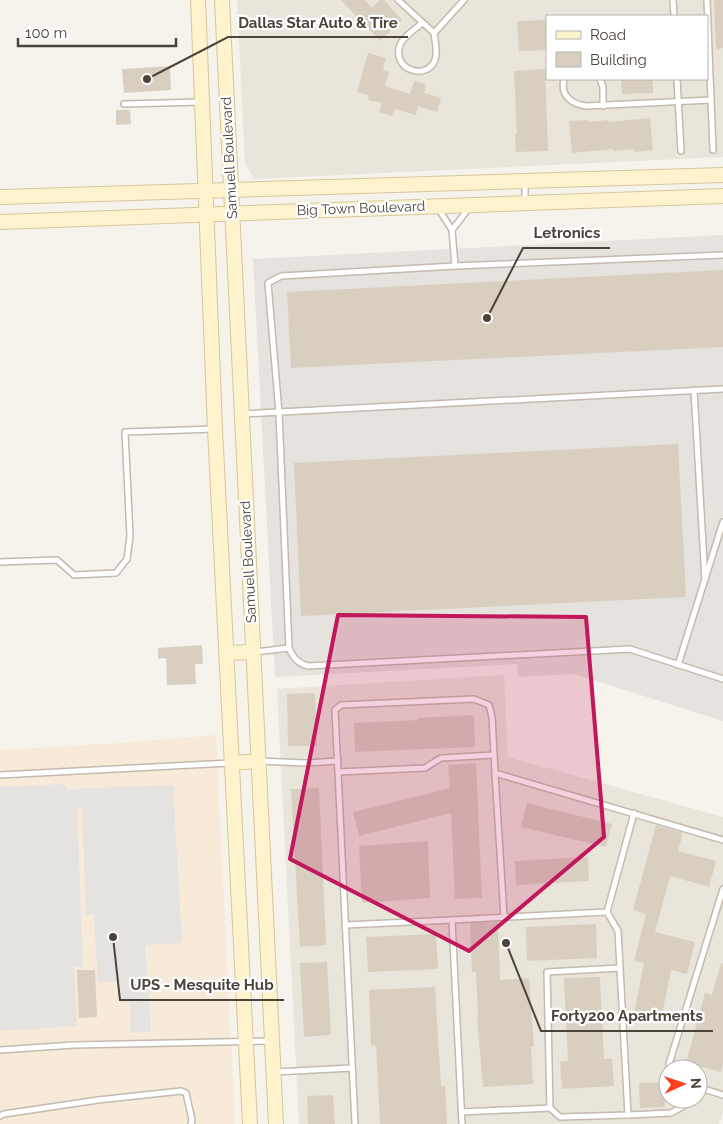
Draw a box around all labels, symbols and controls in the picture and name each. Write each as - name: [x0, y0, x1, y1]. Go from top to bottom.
- callout: Dallas Star Auto & Tire: [228, 7, 408, 37]
- text: Dallas Star Auto & Tire: [238, 14, 398, 32]
- scale bar: [18, 15, 175, 47]
- legend: [546, 15, 708, 80]
- text: 100 m: [25, 24, 67, 42]
- text: Road: [590, 26, 626, 44]
- text: Building: [590, 51, 647, 69]
- street label: Samuell Boulevard: [218, 96, 240, 220]
- street label: Big Town Boulevard: [297, 198, 425, 218]
- callout: Letronics: [523, 218, 610, 248]
- text: Letronics: [534, 224, 600, 242]
- street label: Samuell Boulevard: [237, 500, 259, 624]
- callout: UPS - Mesquite Hub: [120, 970, 284, 1000]
- text: UPS - Mesquite Hub: [130, 976, 274, 994]
- callout: Forty200 Apartments: [541, 1001, 713, 1031]
- text: Forty200 Apartments: [551, 1007, 703, 1025]
- north arrow: [658, 1059, 708, 1109]
- text: N: [688, 1078, 704, 1089]

